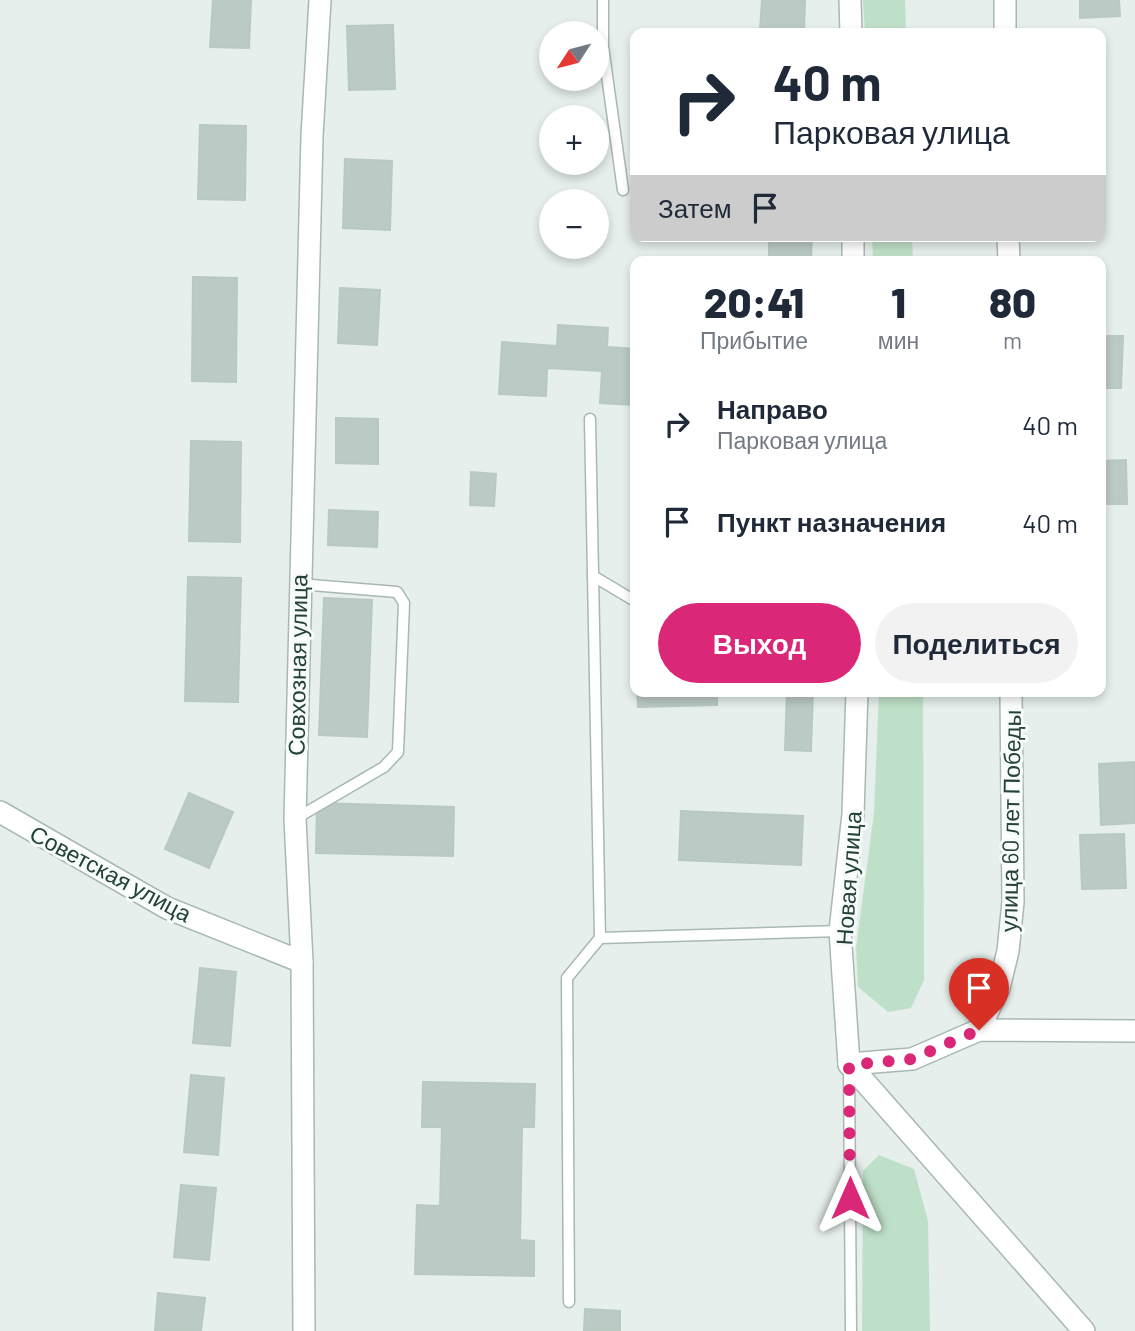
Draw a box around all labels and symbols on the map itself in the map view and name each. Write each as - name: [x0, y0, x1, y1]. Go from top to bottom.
- north arrow: [539, 21, 609, 91]
- street label: Совхозная улица: [281, 574, 313, 756]
- street label: улица 60 лет Победы: [994, 710, 1026, 932]
- street label: Новая улица: [829, 810, 867, 946]
- street label: Советская улица: [25, 819, 197, 927]
- pin: [949, 958, 1009, 1030]
- position arrow: [813, 1161, 887, 1235]

